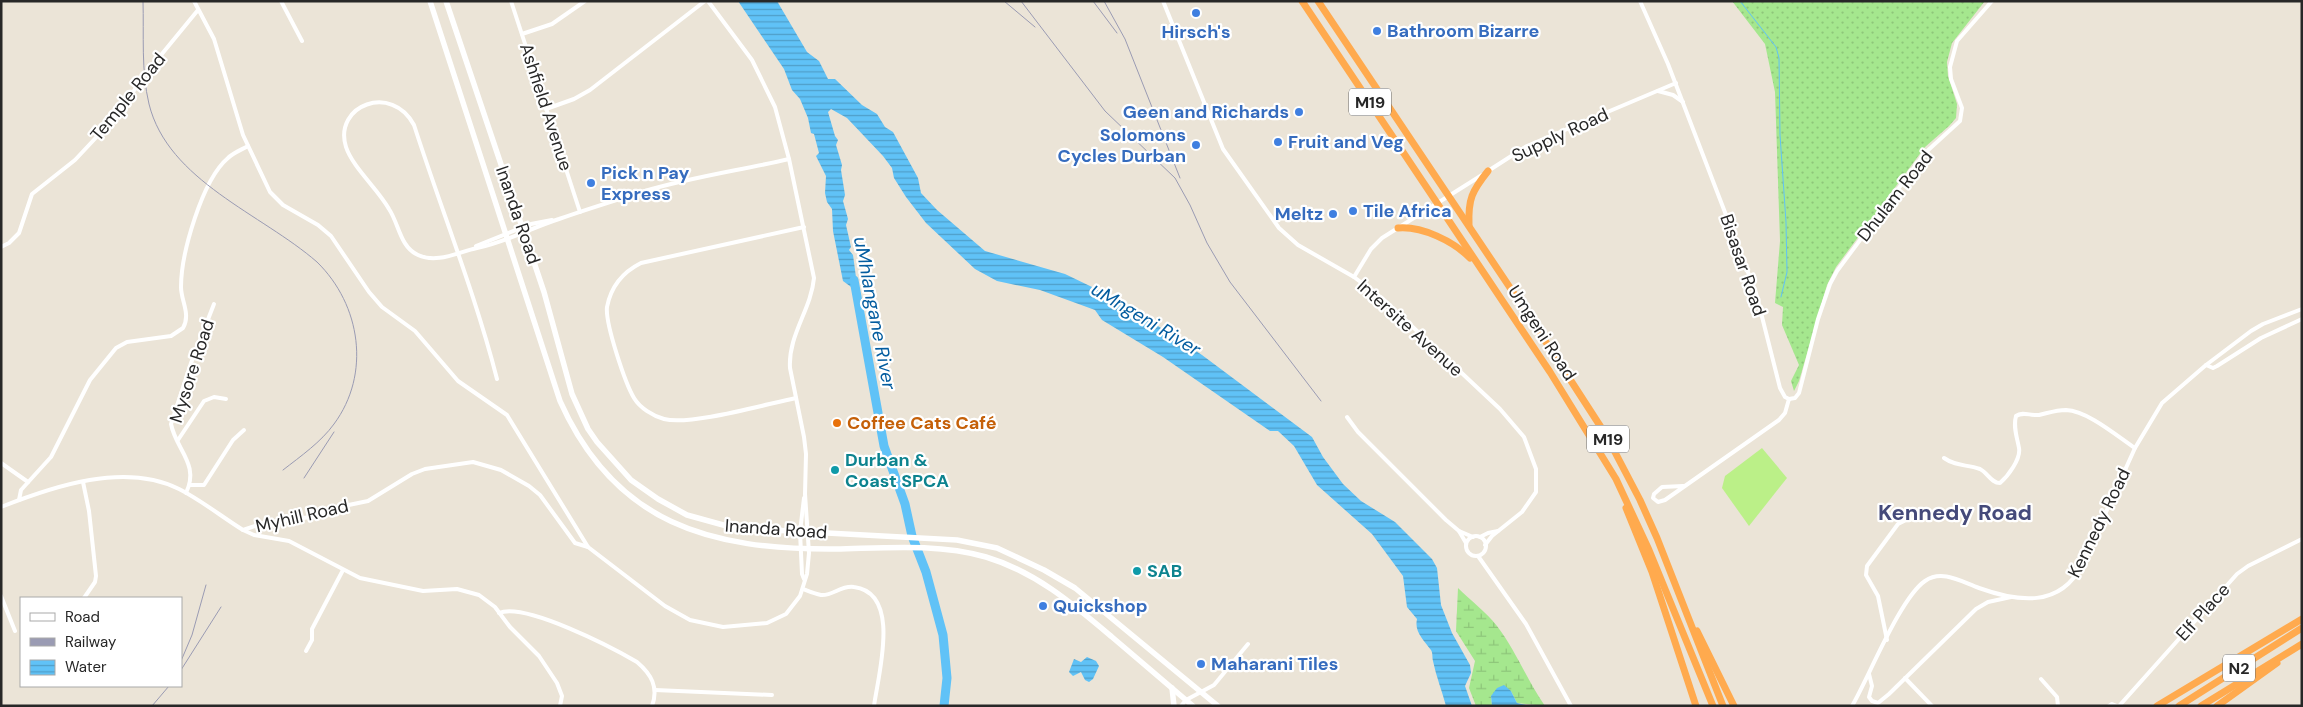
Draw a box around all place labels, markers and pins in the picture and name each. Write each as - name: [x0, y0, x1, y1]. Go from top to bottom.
- marker: Hirsch's: [1190, 7, 1202, 19]
- place label: Bathroom Bizarre: [1387, 19, 1540, 43]
- place label: Hirsch's: [1162, 20, 1231, 44]
- marker: Bathroom Bizarre: [1371, 25, 1383, 37]
- place label: Geen and Richards: [1123, 100, 1289, 124]
- marker: Geen and Richards: [1293, 106, 1305, 118]
- place label: Solomons Cycles Durban: [1058, 123, 1186, 168]
- place label: Fruit and Veg: [1288, 130, 1404, 154]
- marker: Fruit and Veg: [1272, 136, 1284, 148]
- marker: Solomons Cycles Durban: [1190, 139, 1202, 151]
- place label: Pick n Pay Express: [601, 161, 690, 206]
- marker: Pick n Pay Express: [585, 177, 597, 189]
- place label: Tile Africa: [1363, 199, 1452, 223]
- place label: Meltz: [1275, 202, 1323, 226]
- marker: Tile Africa: [1347, 205, 1359, 217]
- marker: Meltz: [1327, 208, 1339, 220]
- place label: Coffee Cats Café: [847, 411, 997, 435]
- marker: Coffee Cats Café: [831, 417, 843, 429]
- place label: Durban & Coast SPCA: [845, 448, 949, 493]
- marker: Durban & Coast SPCA: [829, 464, 841, 476]
- place label: SAB: [1147, 559, 1182, 583]
- marker: SAB: [1131, 565, 1143, 577]
- place label: Quickshop: [1053, 594, 1148, 618]
- marker: Quickshop: [1037, 600, 1049, 612]
- place label: Maharani Tiles: [1211, 652, 1338, 676]
- marker: Maharani Tiles: [1195, 658, 1207, 670]

